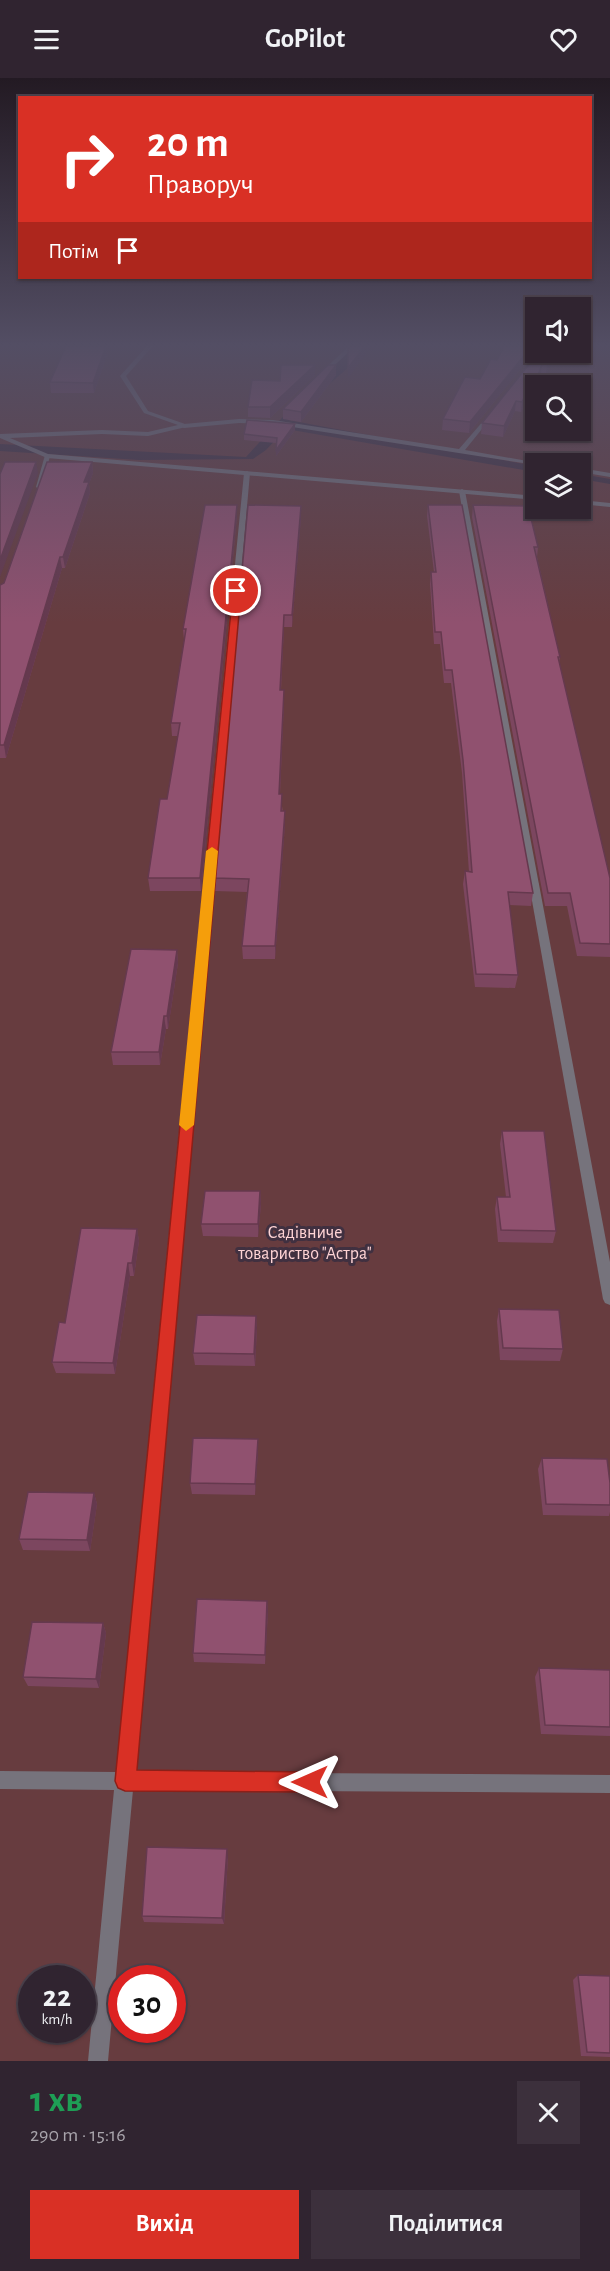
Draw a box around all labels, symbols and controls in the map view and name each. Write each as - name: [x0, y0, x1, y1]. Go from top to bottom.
- icon: menu: [30, 23, 63, 56]
- icon: heart: [547, 23, 580, 56]
- text: GoPilot: [265, 25, 345, 52]
- icon: right: [48, 120, 126, 198]
- text: 20 m: [147, 122, 229, 164]
- text: Праворуч: [147, 171, 254, 198]
- icon: arrive: [111, 234, 144, 267]
- text: Потім: [48, 240, 99, 262]
- map controls: [525, 297, 591, 519]
- button: sound: [525, 297, 591, 363]
- button: search: [525, 375, 591, 441]
- button: layers: [525, 453, 591, 519]
- pin: [210, 565, 261, 616]
- icon: arrive: [219, 574, 252, 607]
- park label: Садівниче товариство "Астра": [237, 1224, 372, 1263]
- position arrow: [278, 1750, 342, 1814]
- speed limit sign: 30: [108, 1965, 186, 2043]
- text: 22: [43, 1982, 71, 2012]
- text: km/h: [42, 2012, 72, 2027]
- button: close: [517, 2081, 580, 2144]
- text: 1 хв: [30, 2082, 83, 2118]
- text: 290 m · 15:16: [30, 2125, 126, 2145]
- button: Вихід: [30, 2190, 299, 2259]
- button: Поділитися: [311, 2190, 580, 2259]

